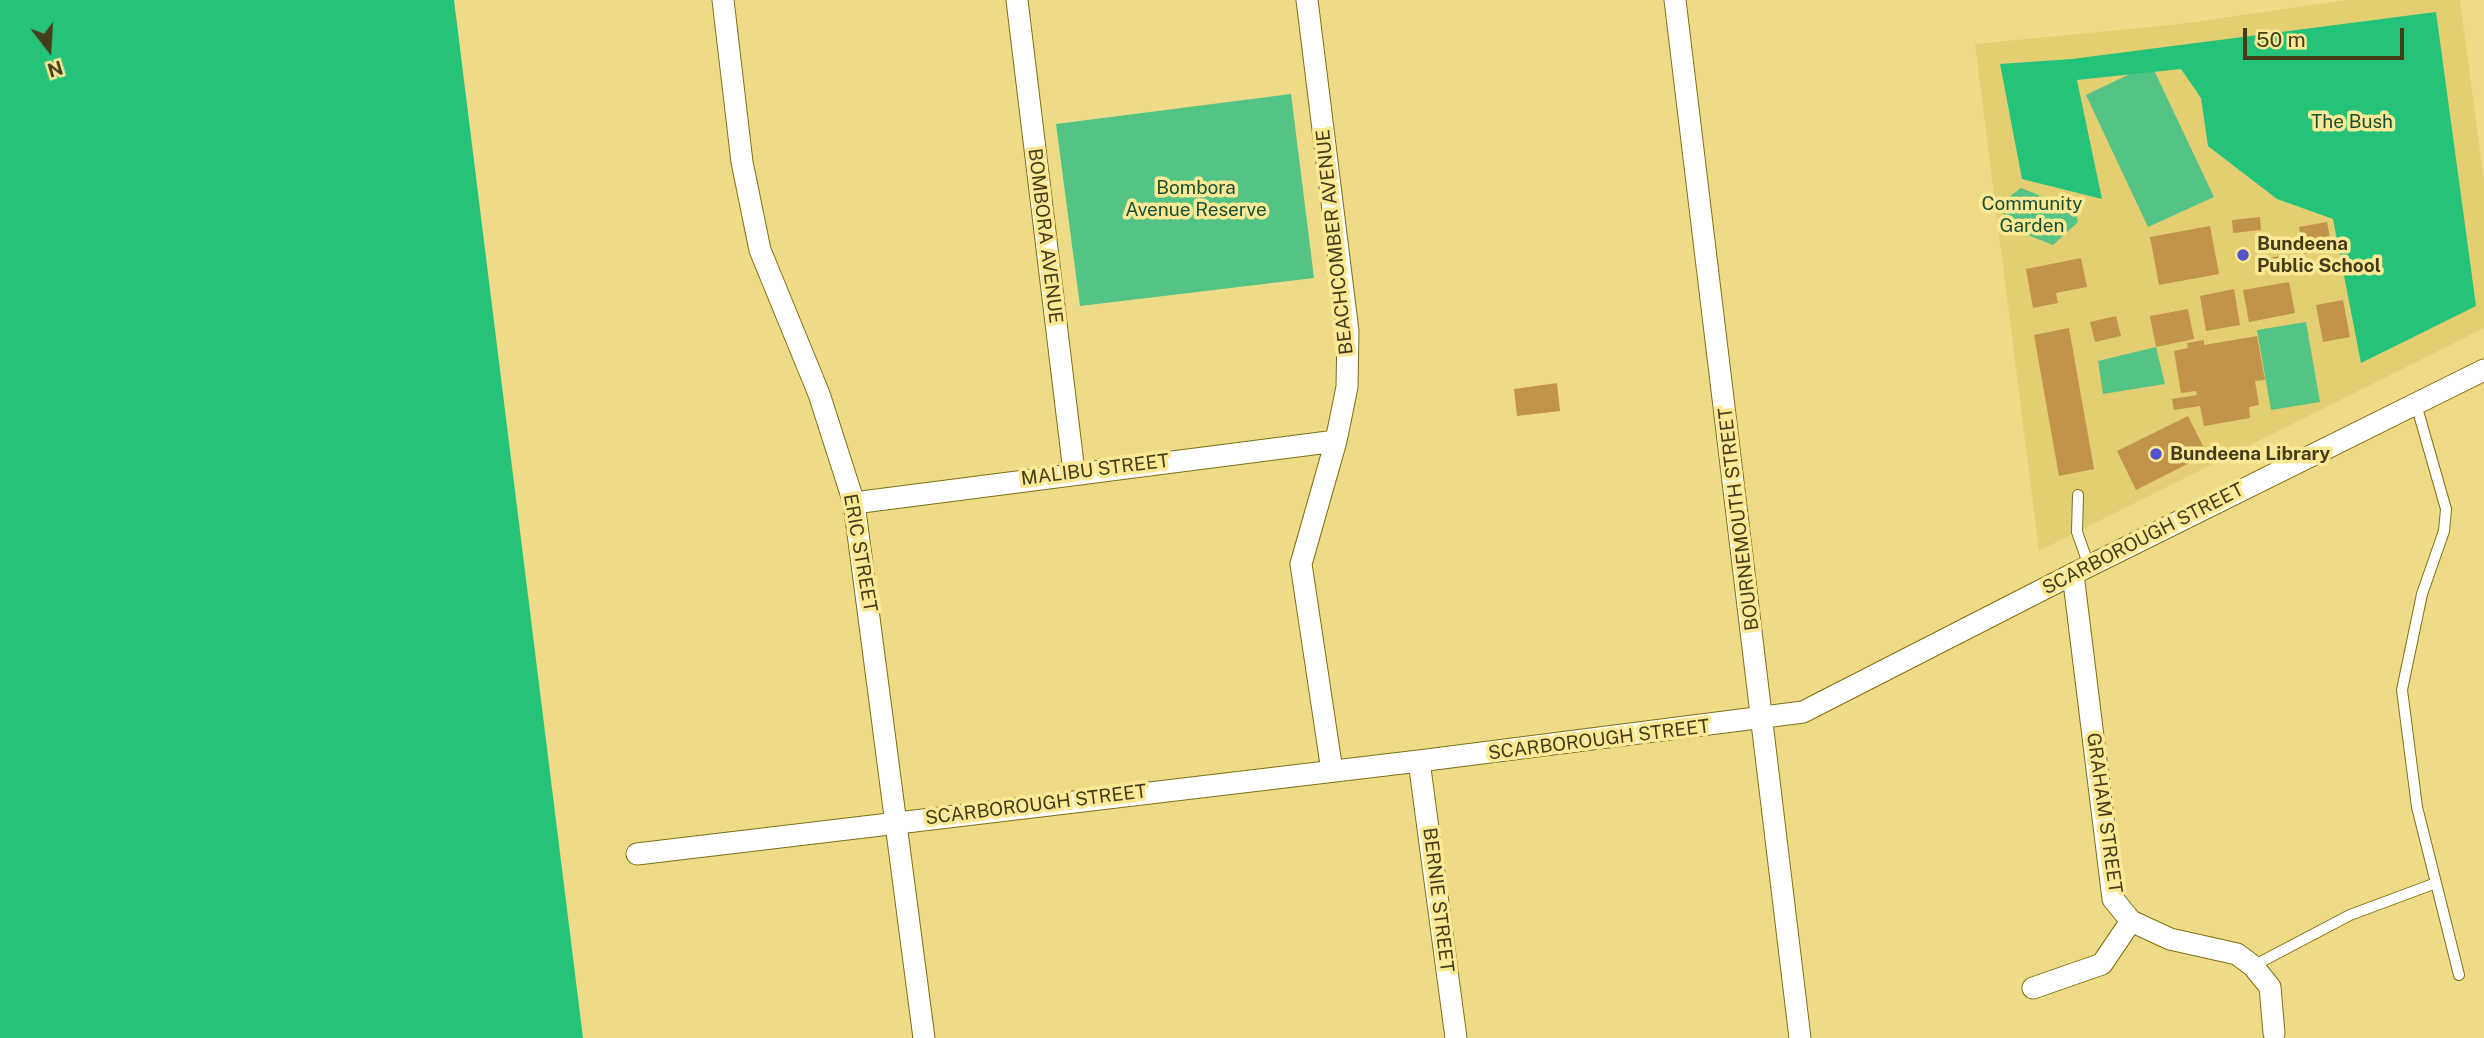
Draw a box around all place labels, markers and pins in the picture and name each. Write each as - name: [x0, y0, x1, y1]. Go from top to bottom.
- place label: Bundeena Public School: [2257, 233, 2381, 277]
- marker: Bundeena Public School: [2235, 247, 2251, 263]
- place label: Bundeena Library: [2170, 443, 2330, 465]
- marker: Bundeena Library: [2148, 446, 2164, 462]

